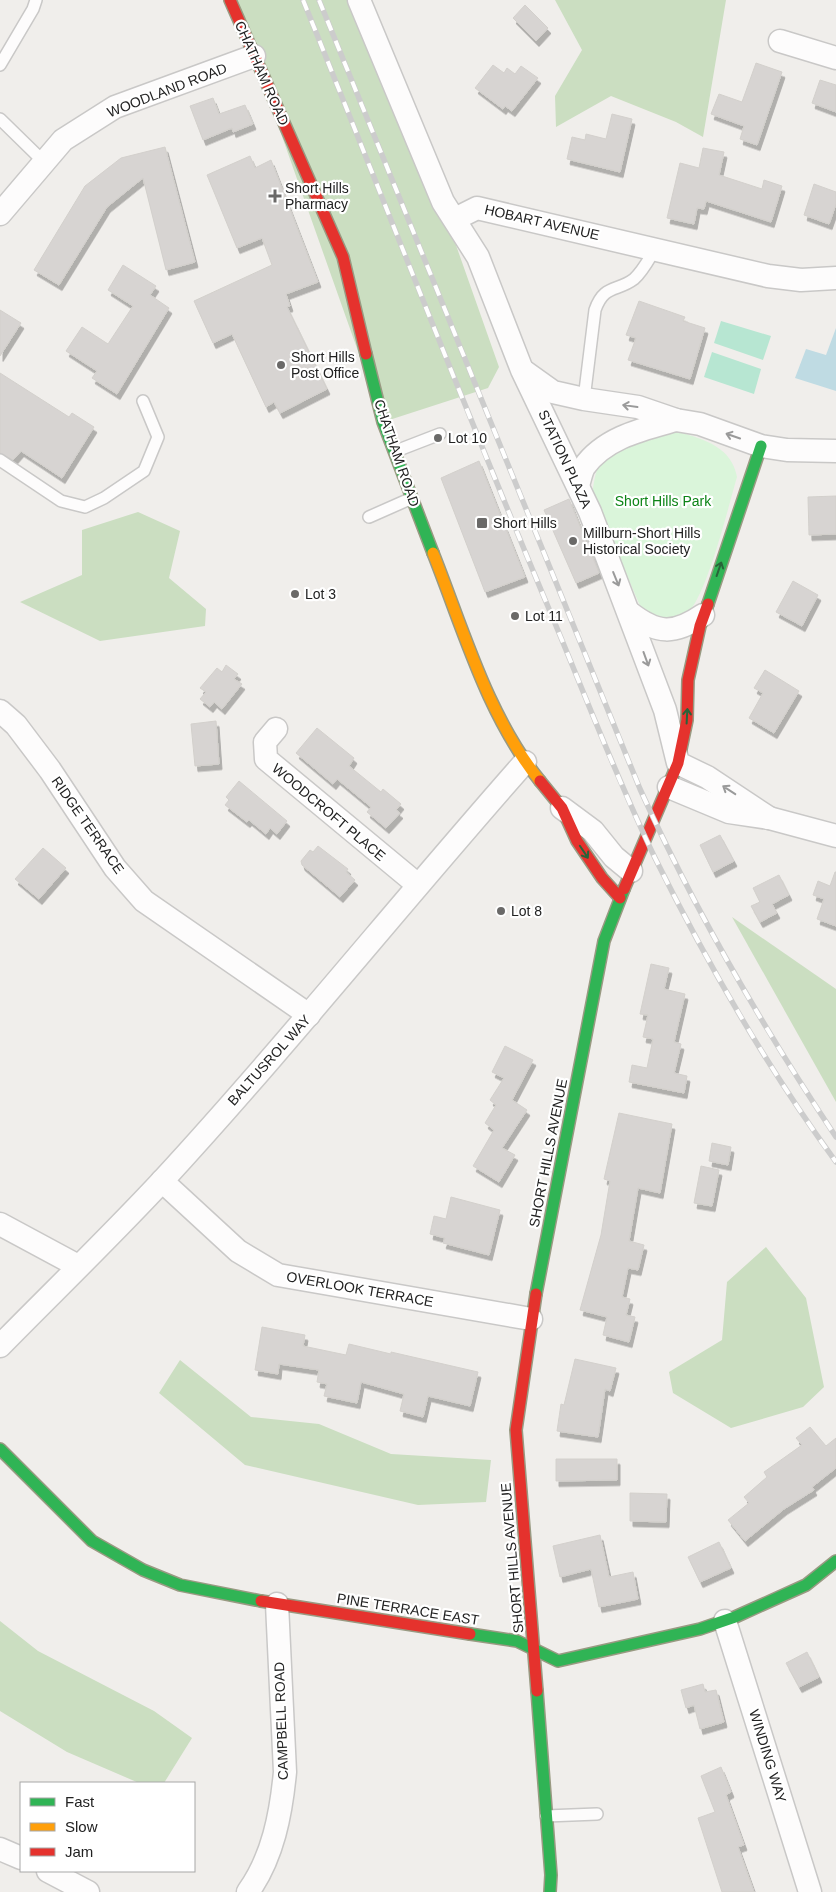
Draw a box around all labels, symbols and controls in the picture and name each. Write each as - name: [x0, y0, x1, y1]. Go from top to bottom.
- street label: CHATHAM ROAD: [232, 18, 292, 128]
- street label: WOODLAND ROAD: [105, 60, 229, 120]
- place label: Short Hills Pharmacy: [285, 180, 349, 212]
- marker: Short Hills Pharmacy: [269, 190, 281, 202]
- street label: HOBART AVENUE: [483, 201, 601, 243]
- place label: Short Hills Post Office: [291, 349, 359, 381]
- marker: Short Hills Post Office: [275, 359, 287, 371]
- street label: CHATHAM ROAD: [371, 397, 423, 509]
- one-way arrow: [622, 400, 638, 410]
- street label: STATION PLAZA: [535, 407, 595, 511]
- place label: Lot 10: [448, 430, 487, 446]
- one-way arrow: [726, 431, 742, 440]
- marker: Lot 10: [432, 432, 444, 444]
- park label: Short Hills Park: [615, 493, 712, 509]
- place label: Short Hills: [493, 515, 557, 531]
- marker: Short Hills: [475, 516, 489, 530]
- place label: Millburn-Short Hills Historical Society: [583, 525, 700, 557]
- marker: Millburn-Short Hills Historical Society: [567, 535, 579, 547]
- one-way arrow: [715, 562, 724, 578]
- one-way arrow: [612, 571, 622, 586]
- place label: Lot 3: [305, 586, 336, 602]
- marker: Lot 3: [289, 588, 301, 600]
- place label: Lot 11: [525, 608, 563, 624]
- marker: Lot 11: [509, 610, 521, 622]
- one-way arrow: [642, 651, 651, 666]
- one-way arrow: [683, 708, 692, 724]
- street label: WOODCROFT PLACE: [269, 760, 389, 864]
- street label: RIDGE TERRACE: [49, 773, 127, 877]
- one-way arrow: [722, 785, 736, 795]
- one-way arrow: [579, 844, 589, 858]
- place label: Lot 8: [511, 903, 542, 919]
- marker: Lot 8: [495, 905, 507, 917]
- street label: BALTUSROL WAY: [224, 1011, 314, 1108]
- street label: SHORT HILLS AVENUE: [526, 1077, 570, 1229]
- street label: OVERLOOK TERRACE: [285, 1268, 435, 1310]
- street label: SHORT HILLS AVENUE: [497, 1482, 527, 1634]
- street label: PINE TERRACE EAST: [336, 1590, 481, 1628]
- street label: CAMPBELL ROAD: [271, 1661, 291, 1781]
- street label: WINDING WAY: [746, 1708, 790, 1805]
- legend: [20, 1782, 195, 1872]
- text: Fast: [65, 1793, 95, 1810]
- text: Slow: [65, 1818, 98, 1835]
- text: Jam: [65, 1843, 93, 1860]

